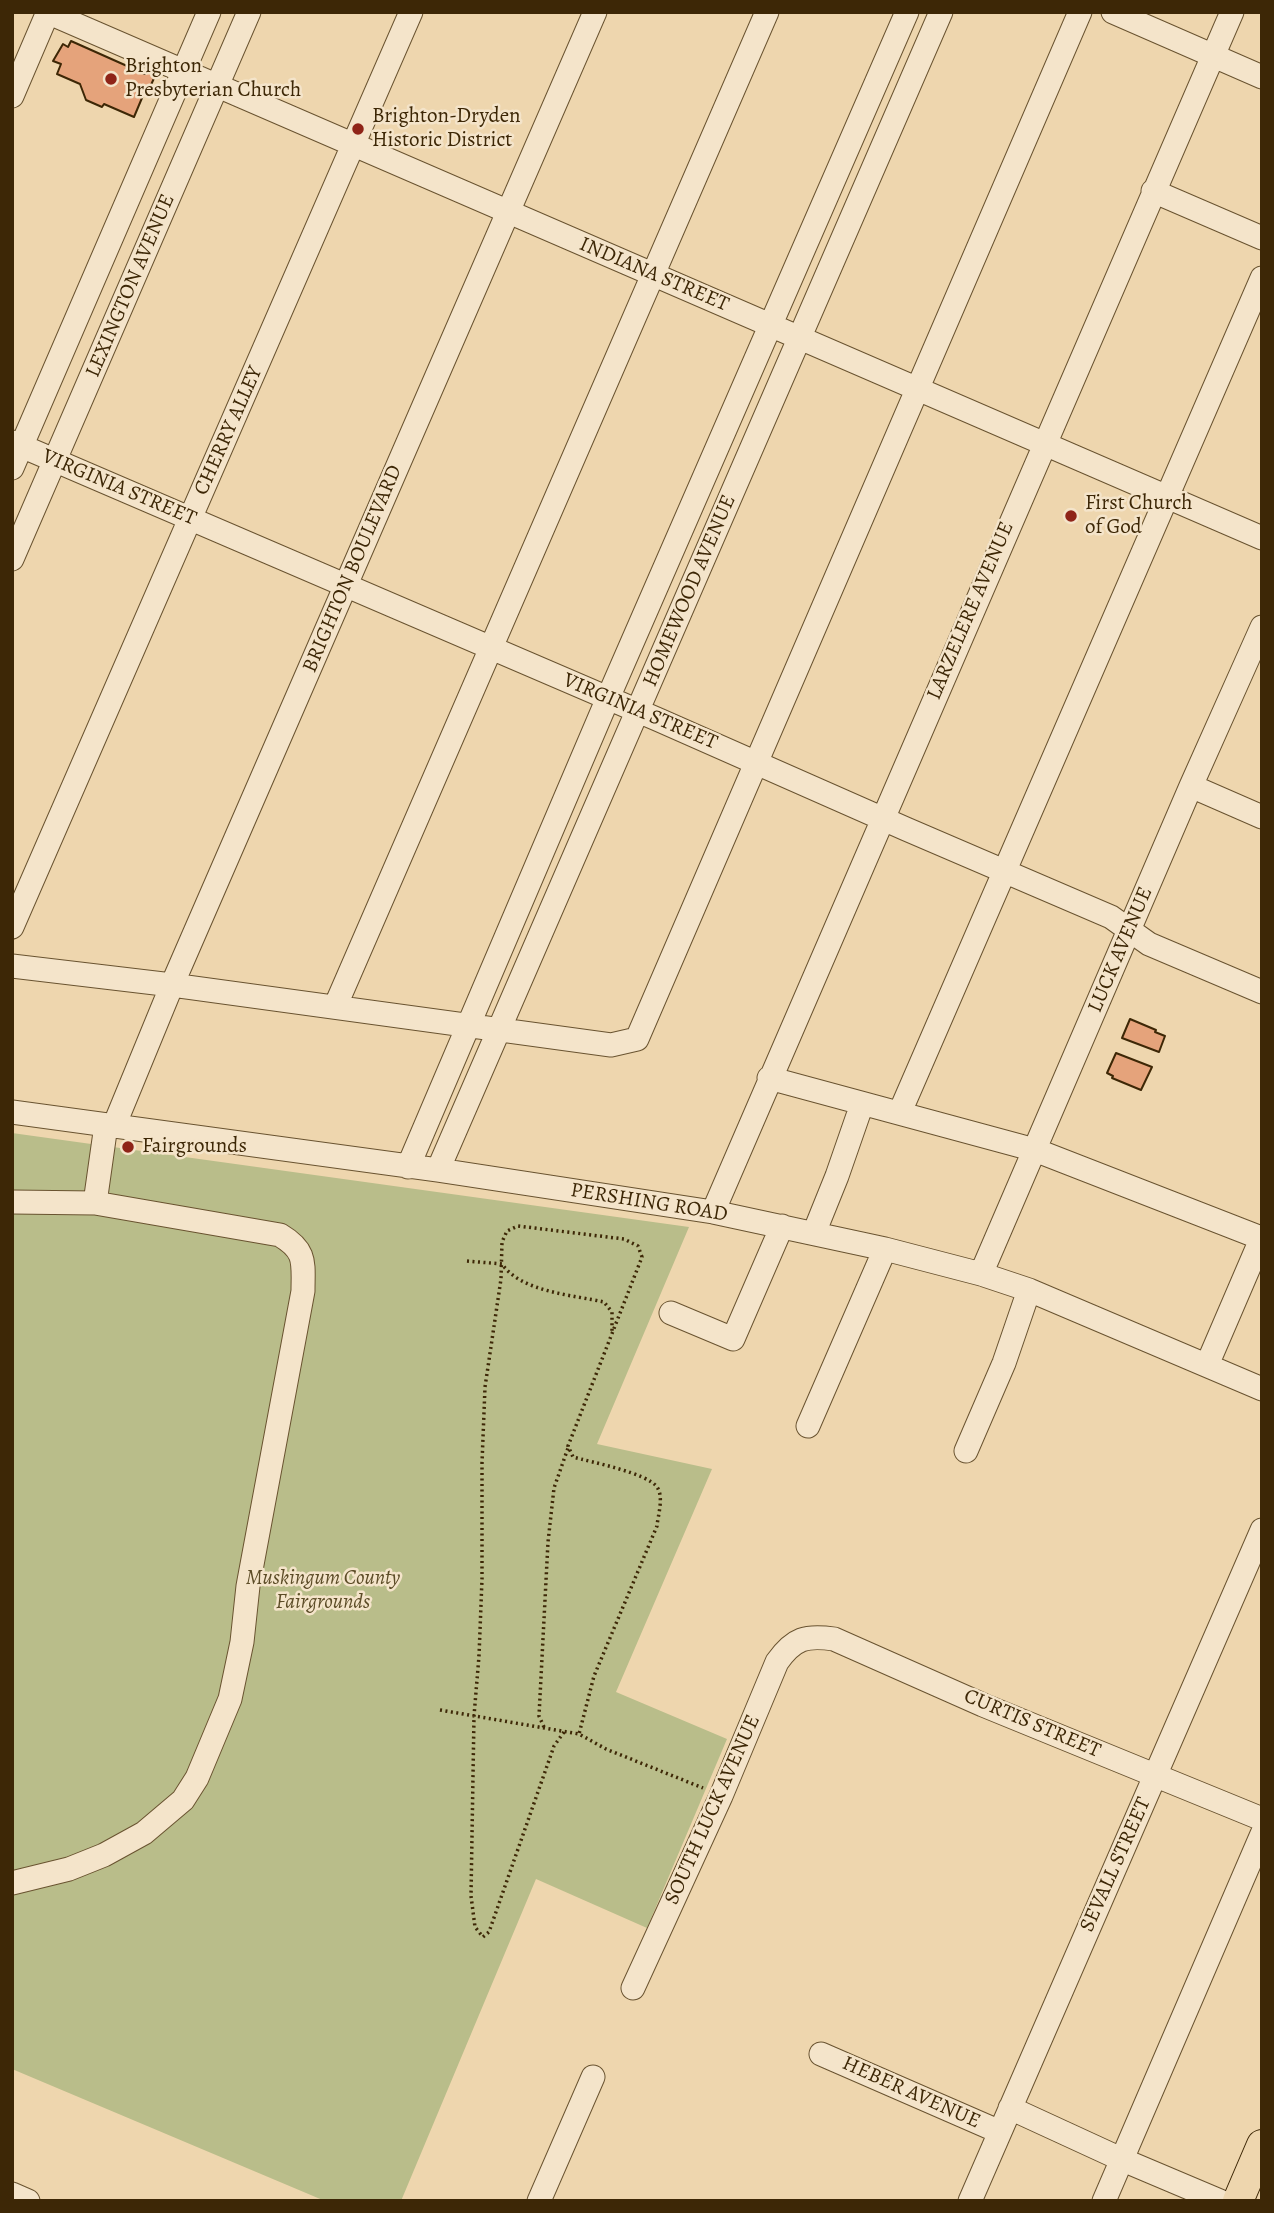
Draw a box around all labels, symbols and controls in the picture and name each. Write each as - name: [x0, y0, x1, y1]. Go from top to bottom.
- place label: Brighton Presbyterian Church: [125, 54, 301, 104]
- marker: Brighton Presbyterian Church: [103, 71, 119, 87]
- place label: Brighton-Dryden Historic District: [372, 104, 521, 154]
- marker: Brighton-Dryden Historic District: [350, 121, 366, 137]
- street label: LEXINGTON AVENUE: [81, 191, 181, 381]
- street label: INDIANA STREET: [575, 232, 733, 318]
- street label: CHERRY ALLEY: [189, 363, 269, 499]
- street label: VIRGINIA STREET: [38, 444, 200, 532]
- street label: BRIGHTON BOULEVARD: [298, 461, 408, 677]
- street label: HOMEWOOD AVENUE: [638, 491, 742, 691]
- place label: First Church of God: [1085, 491, 1192, 541]
- marker: First Church of God: [1063, 508, 1079, 524]
- street label: LARZELERE AVENUE: [922, 518, 1020, 704]
- street label: VIRGINIA STREET: [559, 668, 721, 756]
- street label: LUCK AVENUE: [1083, 883, 1159, 1017]
- place label: Fairgrounds: [142, 1134, 247, 1160]
- marker: Fairgrounds: [120, 1139, 136, 1155]
- street label: PERSHING ROAD: [569, 1178, 729, 1228]
- park label: Muskingum County Fairgrounds: [246, 1566, 400, 1616]
- street label: CURTIS STREET: [960, 1684, 1104, 1764]
- street label: SOUTH LUCK AVENUE: [660, 1711, 766, 1909]
- street label: SEVALL STREET: [1075, 1794, 1157, 1936]
- street label: HEBER AVENUE: [838, 2051, 984, 2135]

